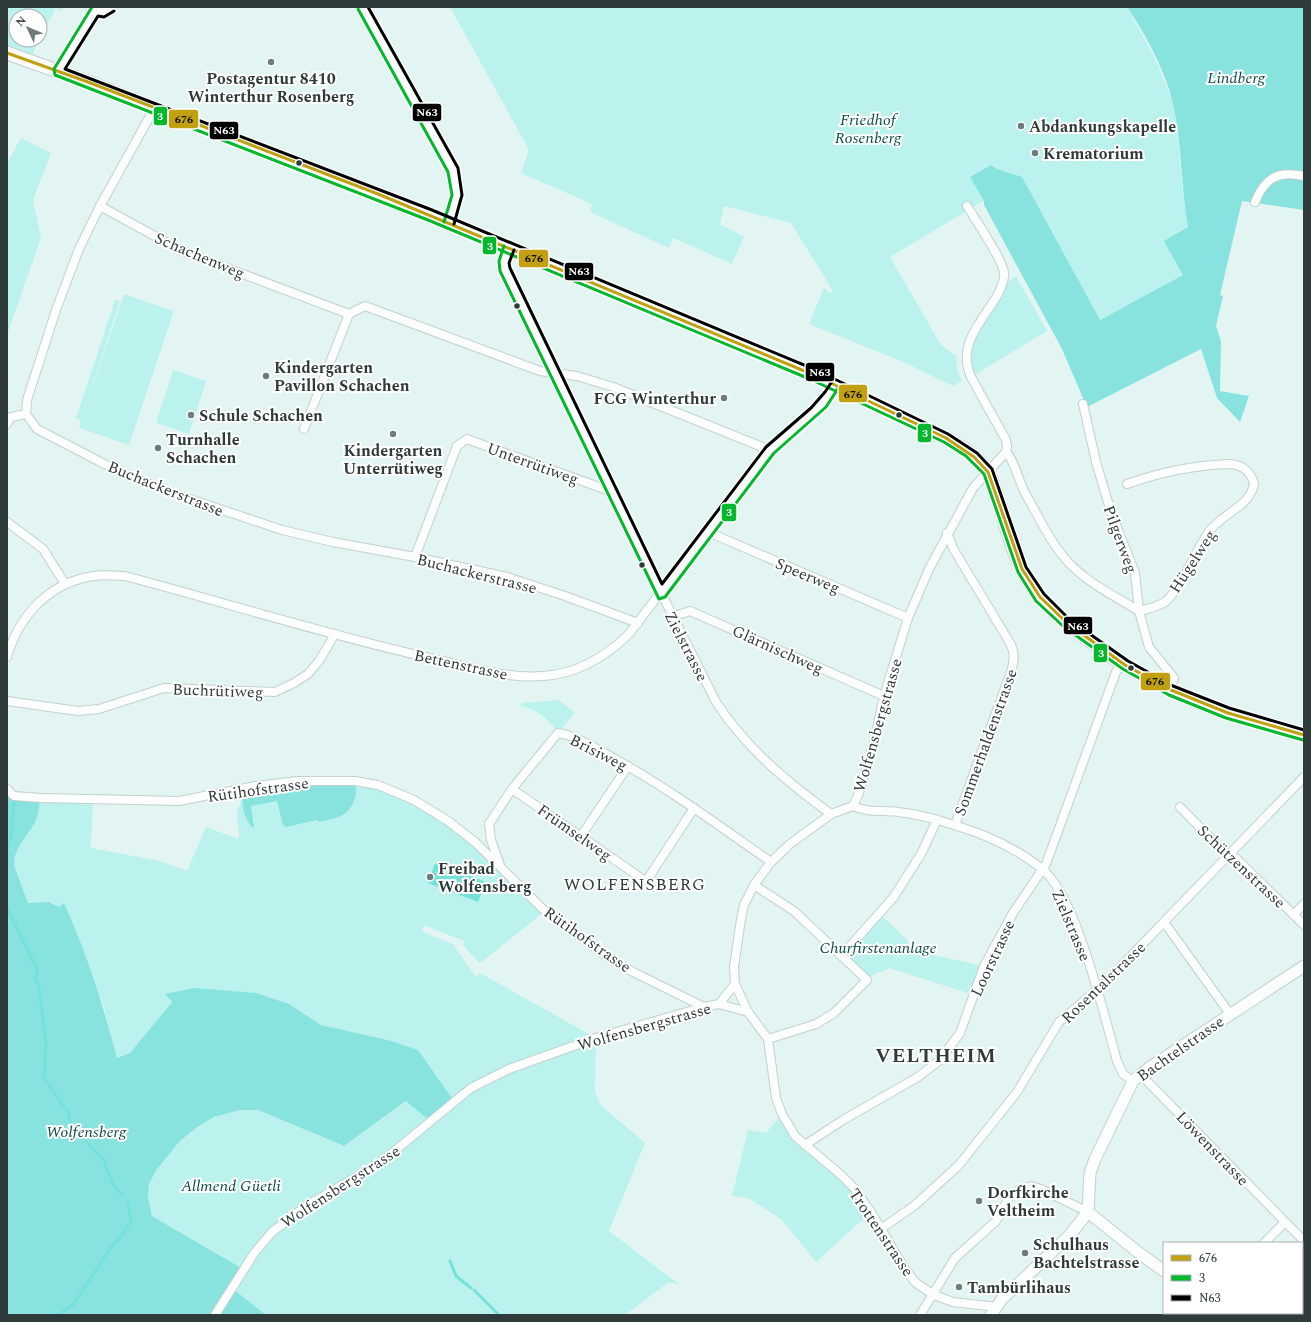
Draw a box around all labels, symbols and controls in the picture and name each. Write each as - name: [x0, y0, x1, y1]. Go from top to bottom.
- north arrow: [8, 8, 48, 48]
- text: N: [12, 12, 30, 31]
- marker: Postagentur 8410 Winterthur Rosenberg: [266, 57, 276, 67]
- park label: Lindberg: [1207, 66, 1266, 90]
- place label: Postagentur 8410 Winterthur Rosenberg: [188, 67, 354, 109]
- line badge: N63: [412, 103, 442, 122]
- text: N63: [416, 104, 438, 121]
- line badge: 3: [153, 106, 168, 126]
- text: 3: [157, 108, 163, 125]
- park label: Friedhof Rosenberg: [835, 108, 902, 150]
- line badge: 676: [168, 109, 199, 129]
- text: 676: [175, 111, 193, 128]
- place label: Abdankungskapelle: [1029, 115, 1176, 139]
- line badge: N63: [209, 121, 239, 140]
- marker: Abdankungskapelle: [1016, 121, 1026, 131]
- text: N63: [213, 122, 235, 139]
- place label: Krematorium: [1043, 142, 1144, 166]
- marker: Krematorium: [1030, 148, 1040, 158]
- unlabelled marker: [294, 158, 304, 168]
- street label: Schachenweg: [151, 226, 248, 286]
- line badge: 3: [482, 236, 497, 255]
- text: 3: [487, 238, 493, 255]
- line badge: 676: [518, 249, 549, 268]
- text: 676: [525, 250, 543, 267]
- line badge: N63: [564, 262, 594, 281]
- text: N63: [568, 263, 590, 280]
- unlabelled marker: [512, 301, 522, 311]
- place label: Kindergarten Pavillon Schachen: [274, 356, 410, 398]
- line badge: N63: [805, 362, 835, 382]
- text: N63: [809, 364, 831, 381]
- marker: Kindergarten Pavillon Schachen: [261, 371, 271, 381]
- line badge: 676: [838, 384, 868, 403]
- text: 676: [844, 386, 862, 403]
- place label: FCG Winterthur: [594, 387, 716, 411]
- marker: FCG Winterthur: [719, 393, 729, 403]
- place label: Schule Schachen: [199, 404, 323, 428]
- marker: Schule Schachen: [186, 410, 196, 420]
- unlabelled marker: [894, 410, 904, 420]
- line badge: 3: [917, 423, 932, 443]
- text: 3: [922, 425, 928, 442]
- place label: Turnhalle Schachen: [166, 428, 240, 470]
- marker: Kindergarten Unterrütiweg: [388, 429, 398, 439]
- street label: Unterrütiweg: [483, 436, 582, 492]
- place label: Kindergarten Unterrütiweg: [343, 439, 443, 481]
- marker: Turnhalle Schachen: [153, 443, 163, 453]
- street label: Buchackerstrasse: [104, 455, 227, 523]
- street label: Pilgerweg: [1097, 502, 1143, 577]
- line badge: 3: [721, 503, 737, 522]
- text: 3: [726, 504, 732, 521]
- street label: Hügelweg: [1163, 525, 1222, 598]
- street label: Buchackerstrasse: [414, 547, 539, 600]
- street label: Speerweg: [772, 552, 844, 600]
- unlabelled marker: [637, 560, 647, 570]
- street label: Zielstrasse: [658, 607, 714, 686]
- line badge: N63: [1063, 616, 1093, 635]
- text: N63: [1067, 618, 1089, 635]
- street label: Glärnischweg: [728, 619, 827, 681]
- street label: Bettenstrasse: [412, 643, 510, 687]
- line badge: 3: [1093, 643, 1108, 663]
- text: 3: [1098, 645, 1104, 662]
- street label: Wolfensbergstrasse: [847, 656, 909, 795]
- unlabelled marker: [1126, 663, 1136, 673]
- street label: Sommerhaldenstrasse: [948, 665, 1024, 819]
- line badge: 676: [1140, 672, 1171, 691]
- text: 676: [1146, 673, 1164, 690]
- street label: Buchrütiweg: [172, 677, 264, 705]
- street label: Brisiweg: [565, 728, 632, 778]
- street label: Rütihofstrasse: [206, 771, 310, 809]
- street label: Frümselweg: [532, 798, 617, 867]
- street label: Schützenstrasse: [1192, 819, 1291, 914]
- place label: Freibad Wolfensberg: [438, 857, 532, 899]
- marker: Freibad Wolfensberg: [425, 872, 435, 882]
- district label: WOLFENSBERG: [564, 872, 706, 898]
- street label: Zielstrasse: [1045, 886, 1097, 965]
- street label: Rütihofstrasse: [539, 901, 636, 979]
- street label: Loorstrasse: [965, 916, 1021, 1001]
- park label: Churfirstenanlage: [820, 936, 937, 960]
- street label: Rosentalstrasse: [1056, 936, 1151, 1029]
- street label: Wolfensbergstrasse: [575, 996, 714, 1058]
- street label: Bachtelstrasse: [1132, 1010, 1229, 1088]
- district label: VELTHEIM: [875, 1041, 997, 1071]
- street label: Löwenstrasse: [1170, 1106, 1254, 1192]
- park label: Wolfensberg: [46, 1120, 127, 1144]
- street label: Wolfensbergstrasse: [276, 1139, 405, 1234]
- park label: Allmend Güetli: [180, 1174, 281, 1198]
- place label: Dorfkirche Veltheim: [987, 1181, 1069, 1223]
- street label: Trottenstrasse: [843, 1184, 920, 1282]
- marker: Dorfkirche Veltheim: [974, 1196, 984, 1206]
- place label: Schulhaus Bachtelstrasse: [1033, 1233, 1140, 1275]
- legend: [1163, 1242, 1303, 1314]
- marker: Schulhaus Bachtelstrasse: [1020, 1248, 1030, 1258]
- text: 676: [1199, 1249, 1217, 1268]
- text: 3: [1199, 1269, 1205, 1288]
- place label: Tambürlihaus: [967, 1276, 1071, 1300]
- marker: Tambürlihaus: [954, 1282, 964, 1292]
- text: N63: [1199, 1289, 1221, 1308]

